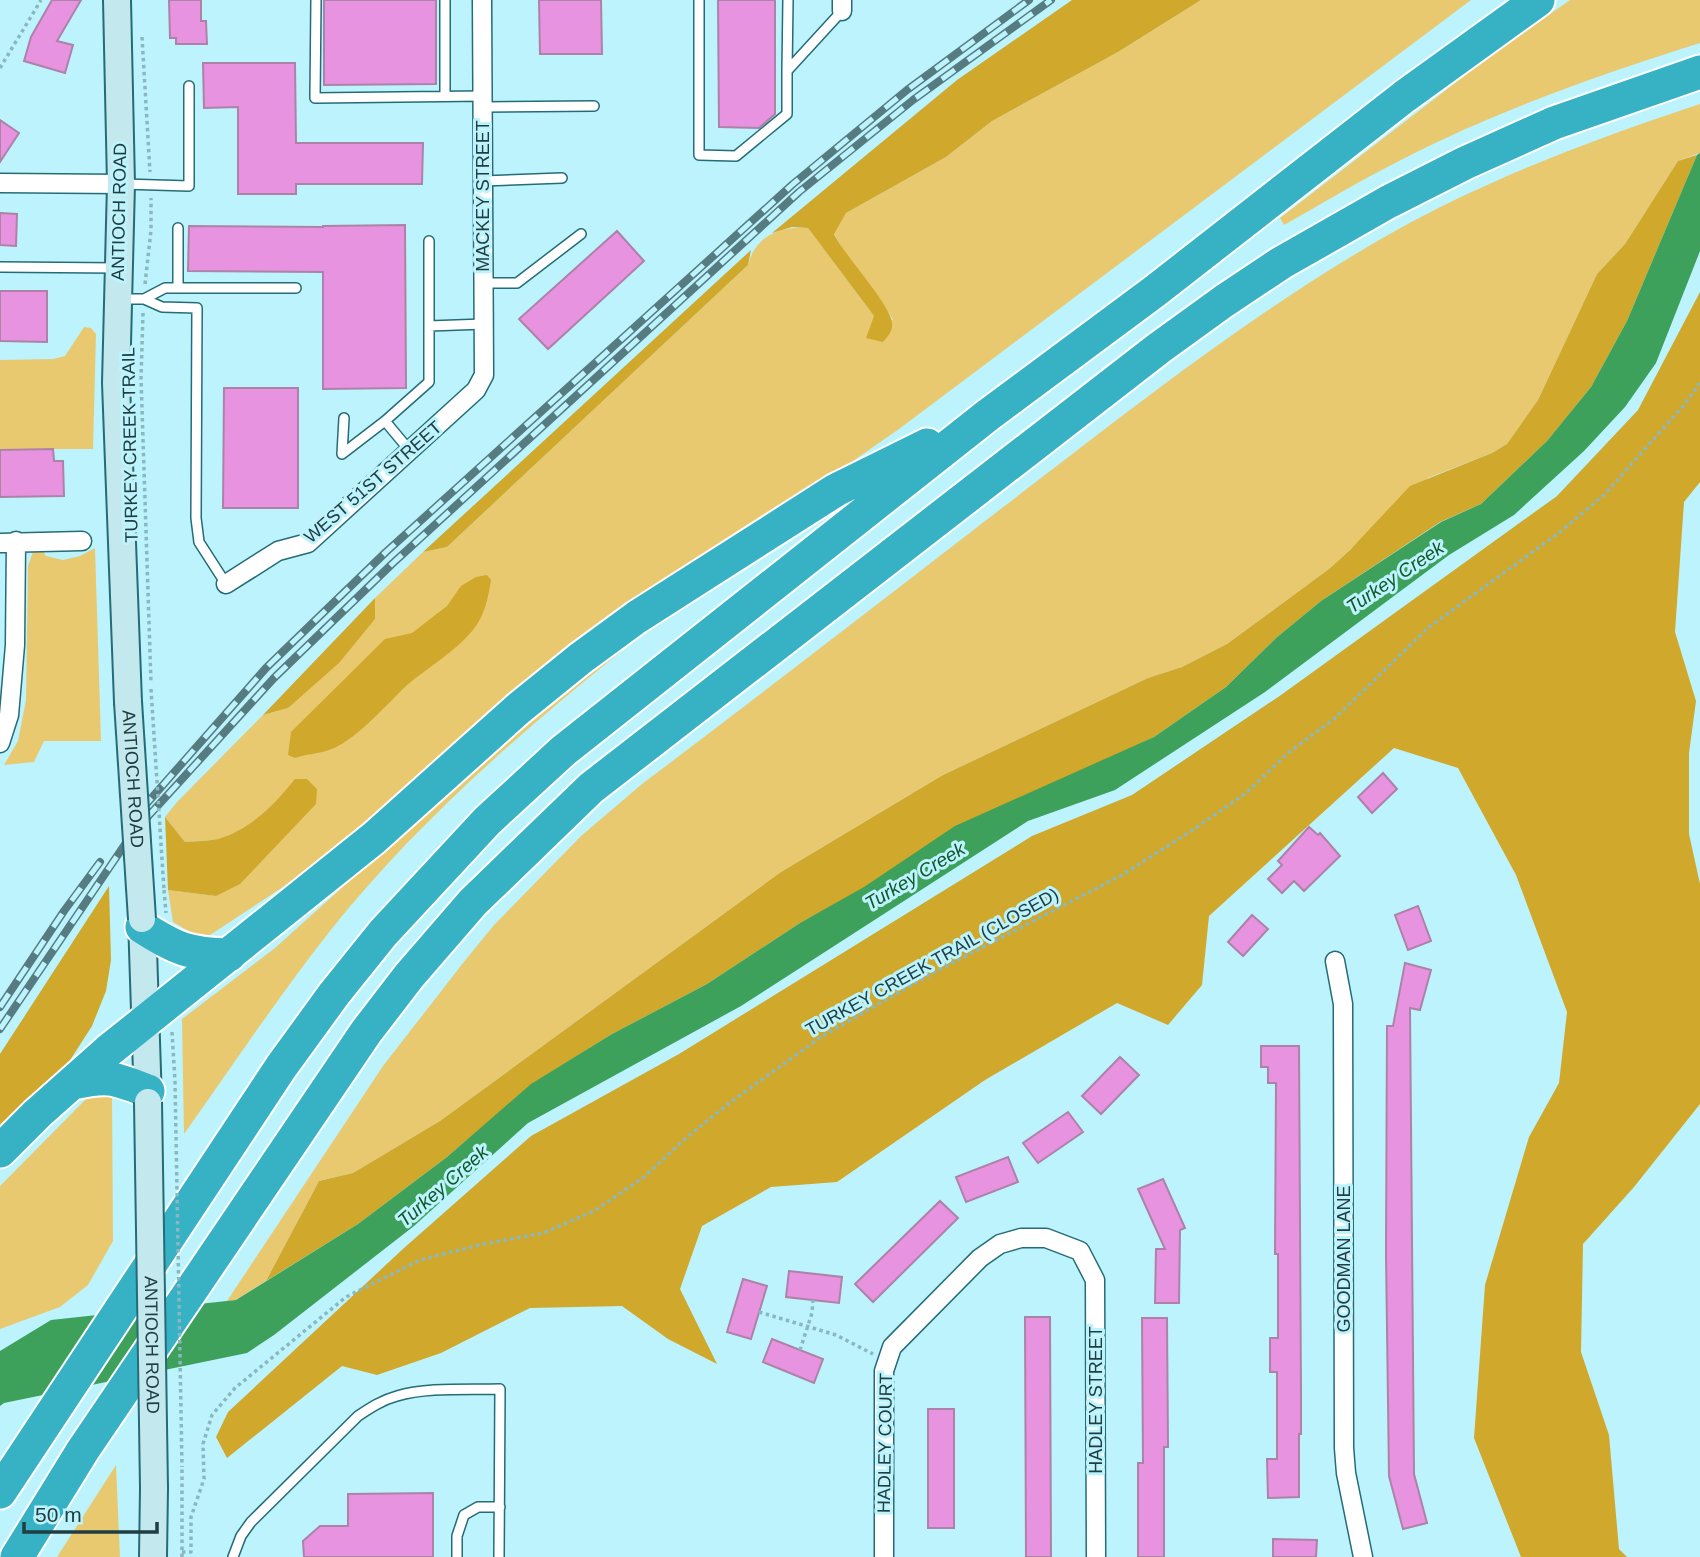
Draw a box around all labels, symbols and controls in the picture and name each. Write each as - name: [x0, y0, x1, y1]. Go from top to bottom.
- street label: MACKEY STREET: [473, 120, 493, 272]
- street label: ANTIOCH ROAD: [108, 143, 130, 281]
- street label: TURKEY CREEK TRAIL: [118, 347, 142, 543]
- street label: WEST 51ST STREET: [300, 417, 446, 547]
- water label: Turkey Creek: [1342, 536, 1449, 617]
- street label: ANTIOCH ROAD: [119, 709, 147, 848]
- water label: Turkey Creek: [861, 837, 970, 914]
- street label: TURKEY CREEK TRAIL (CLOSED): [802, 884, 1062, 1040]
- water label: Turkey Creek: [394, 1140, 494, 1231]
- street label: GOODMAN LANE: [1334, 1185, 1354, 1333]
- street label: ANTIOCH ROAD: [141, 1276, 163, 1414]
- street label: HADLEY STREET: [1086, 1326, 1106, 1474]
- street label: HADLEY COURT: [874, 1373, 896, 1513]
- scale bar: [24, 1490, 158, 1534]
- text: 50 m: [35, 1503, 82, 1526]

